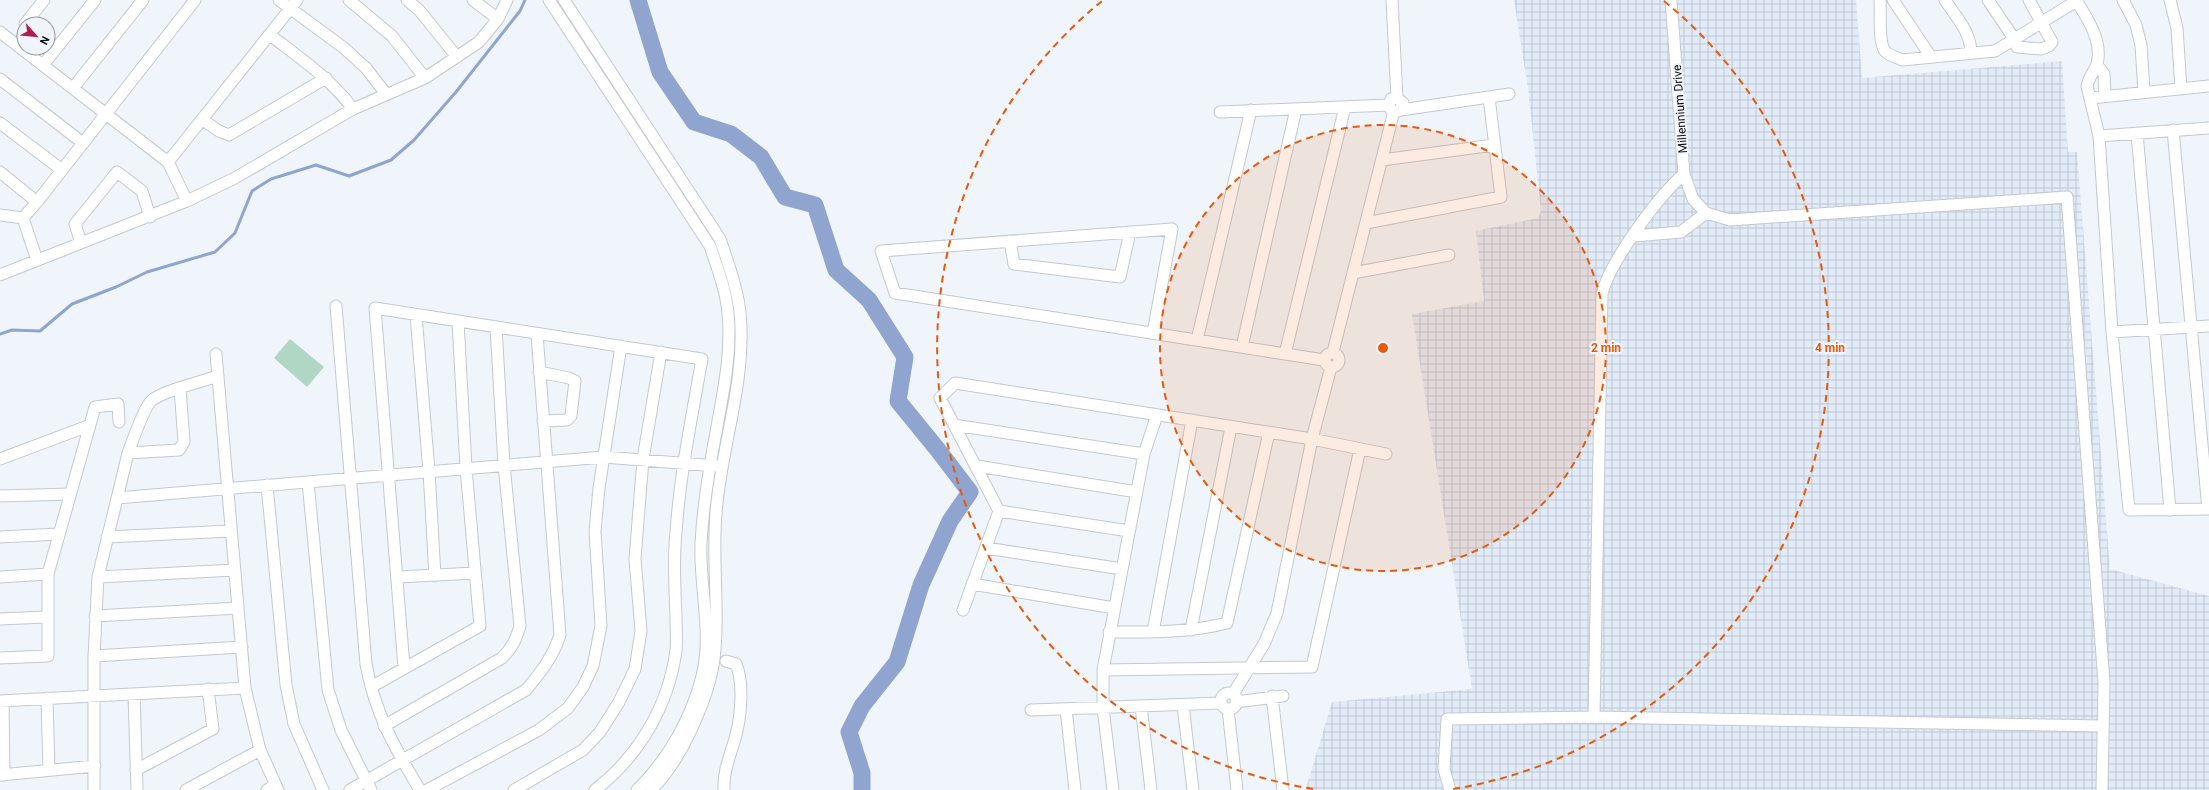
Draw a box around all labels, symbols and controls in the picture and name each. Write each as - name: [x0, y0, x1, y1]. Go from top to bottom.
- north arrow: [16, 16, 56, 56]
- text: N: [37, 34, 52, 47]
- street label: Millennium Drive: [1670, 64, 1690, 154]
- centre of rings: [1376, 341, 1390, 355]
- text: 2 min: [1591, 341, 1621, 355]
- text: 4 min: [1815, 341, 1845, 355]

